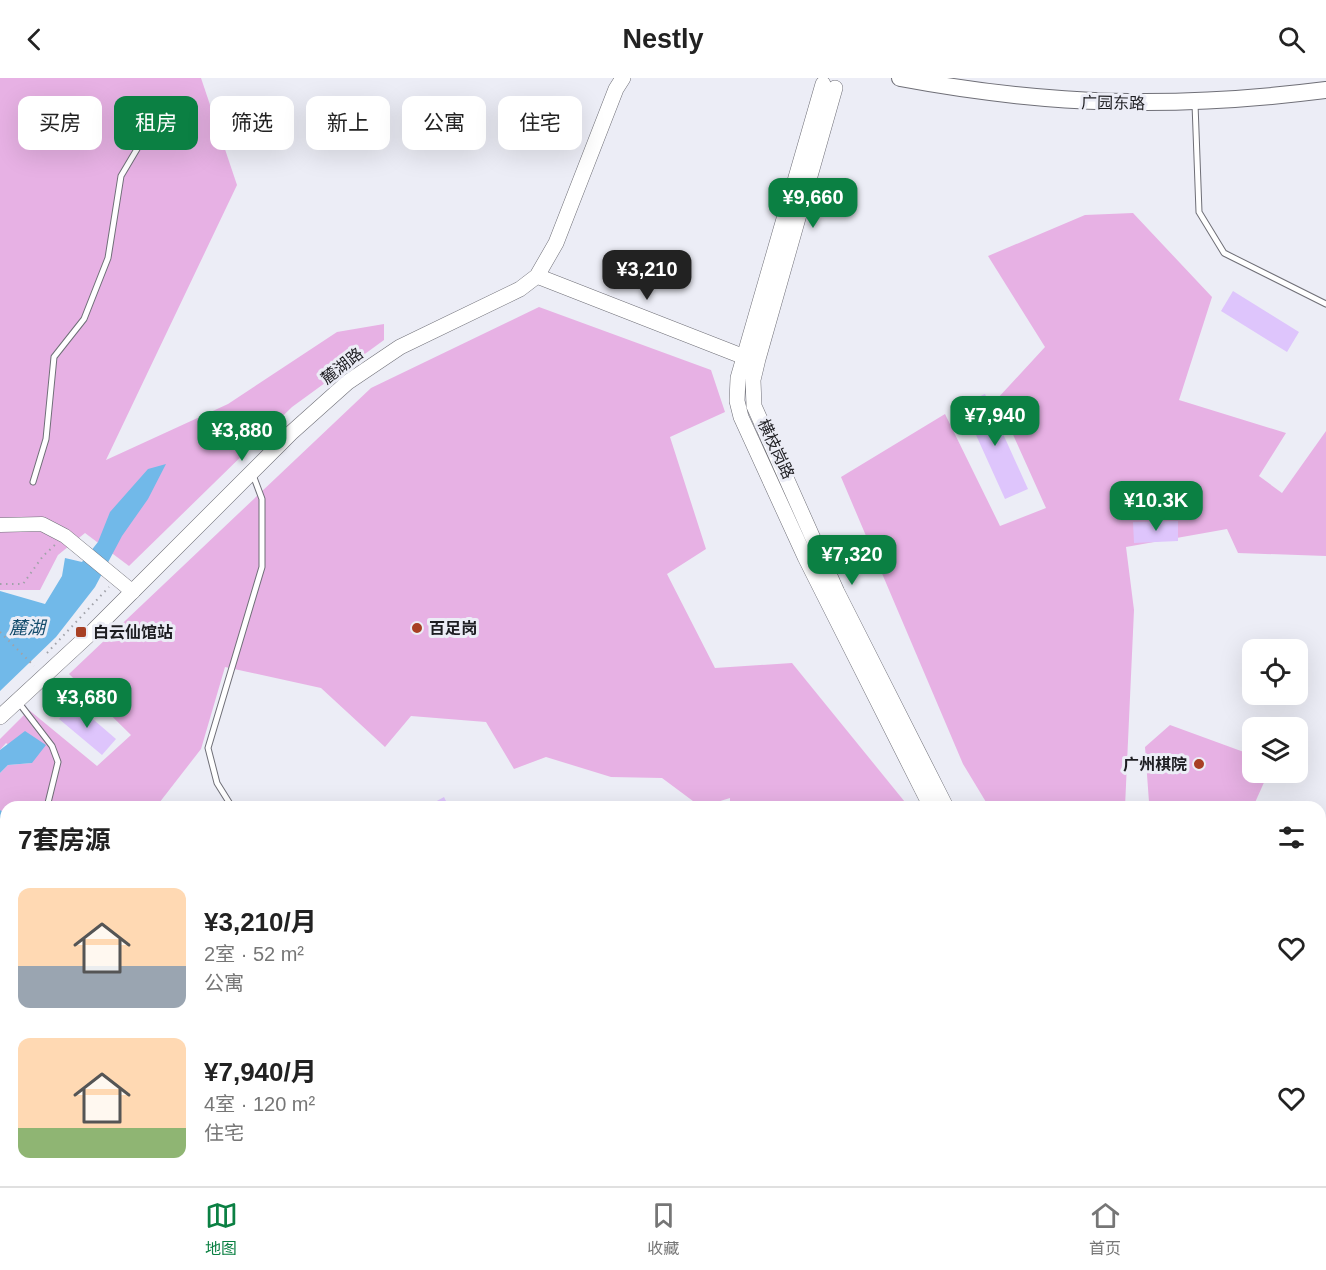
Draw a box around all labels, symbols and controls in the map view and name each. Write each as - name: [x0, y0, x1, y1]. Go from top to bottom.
- icon: back: [18, 23, 51, 56]
- icon: search: [1275, 23, 1308, 56]
- text: Nestly: [622, 24, 704, 54]
- street label: 广园东路: [1081, 94, 1145, 112]
- chip: 买房: [18, 96, 102, 150]
- chip: 租房: [114, 96, 198, 150]
- chip: 筛选: [210, 96, 294, 150]
- chip: 新上: [306, 96, 390, 150]
- chip: 公寓: [402, 96, 486, 150]
- chip: 住宅: [498, 96, 582, 150]
- pin: ¥9,660: [764, 178, 862, 229]
- text: ¥9,660: [782, 186, 844, 208]
- pin: ¥3,210: [598, 250, 696, 301]
- text: ¥3,210: [616, 258, 678, 280]
- street label: 麓湖路: [318, 345, 366, 387]
- pin: ¥7,940: [946, 396, 1044, 447]
- text: ¥7,940: [964, 404, 1026, 426]
- pin: ¥3,880: [193, 411, 291, 462]
- street label: 横枝岗路: [755, 416, 797, 482]
- text: ¥3,880: [211, 419, 273, 441]
- pin: ¥10.3K: [1107, 481, 1205, 532]
- text: ¥10.3K: [1124, 489, 1188, 511]
- pin: ¥7,320: [803, 535, 901, 586]
- text: ¥7,320: [821, 543, 883, 565]
- water label: 麓湖: [9, 618, 48, 638]
- place label: 百足岗: [429, 620, 477, 637]
- marker: 百足岗: [410, 621, 424, 635]
- place label: 白云仙馆站: [93, 623, 173, 641]
- marker: 白云仙馆站: [74, 625, 88, 639]
- map controls: [1242, 639, 1308, 783]
- button: locate: [1242, 639, 1308, 705]
- pin: ¥3,680: [38, 678, 136, 729]
- text: ¥3,680: [56, 686, 118, 708]
- button: layers: [1242, 717, 1308, 783]
- place label: 广州棋院: [1123, 755, 1187, 773]
- marker: 广州棋院: [1192, 757, 1206, 771]
- icon: filters: [1275, 821, 1308, 854]
- text: 7套房源: [18, 825, 110, 855]
- text: ¥3,210/月: [204, 907, 317, 937]
- icon: home: [66, 912, 138, 984]
- icon: heart: [1275, 932, 1308, 965]
- text: 2室 · 52 m²: [204, 943, 304, 965]
- text: 公寓: [204, 972, 244, 994]
- text: ¥7,940/月: [204, 1057, 317, 1087]
- icon: home: [66, 1062, 138, 1134]
- icon: heart: [1275, 1082, 1308, 1115]
- text: 4室 · 120 m²: [204, 1093, 315, 1115]
- text: 住宅: [204, 1122, 244, 1144]
- tab: 地图: [205, 1199, 238, 1259]
- tab: 收藏: [647, 1199, 680, 1259]
- tab: 首页: [1089, 1199, 1122, 1259]

